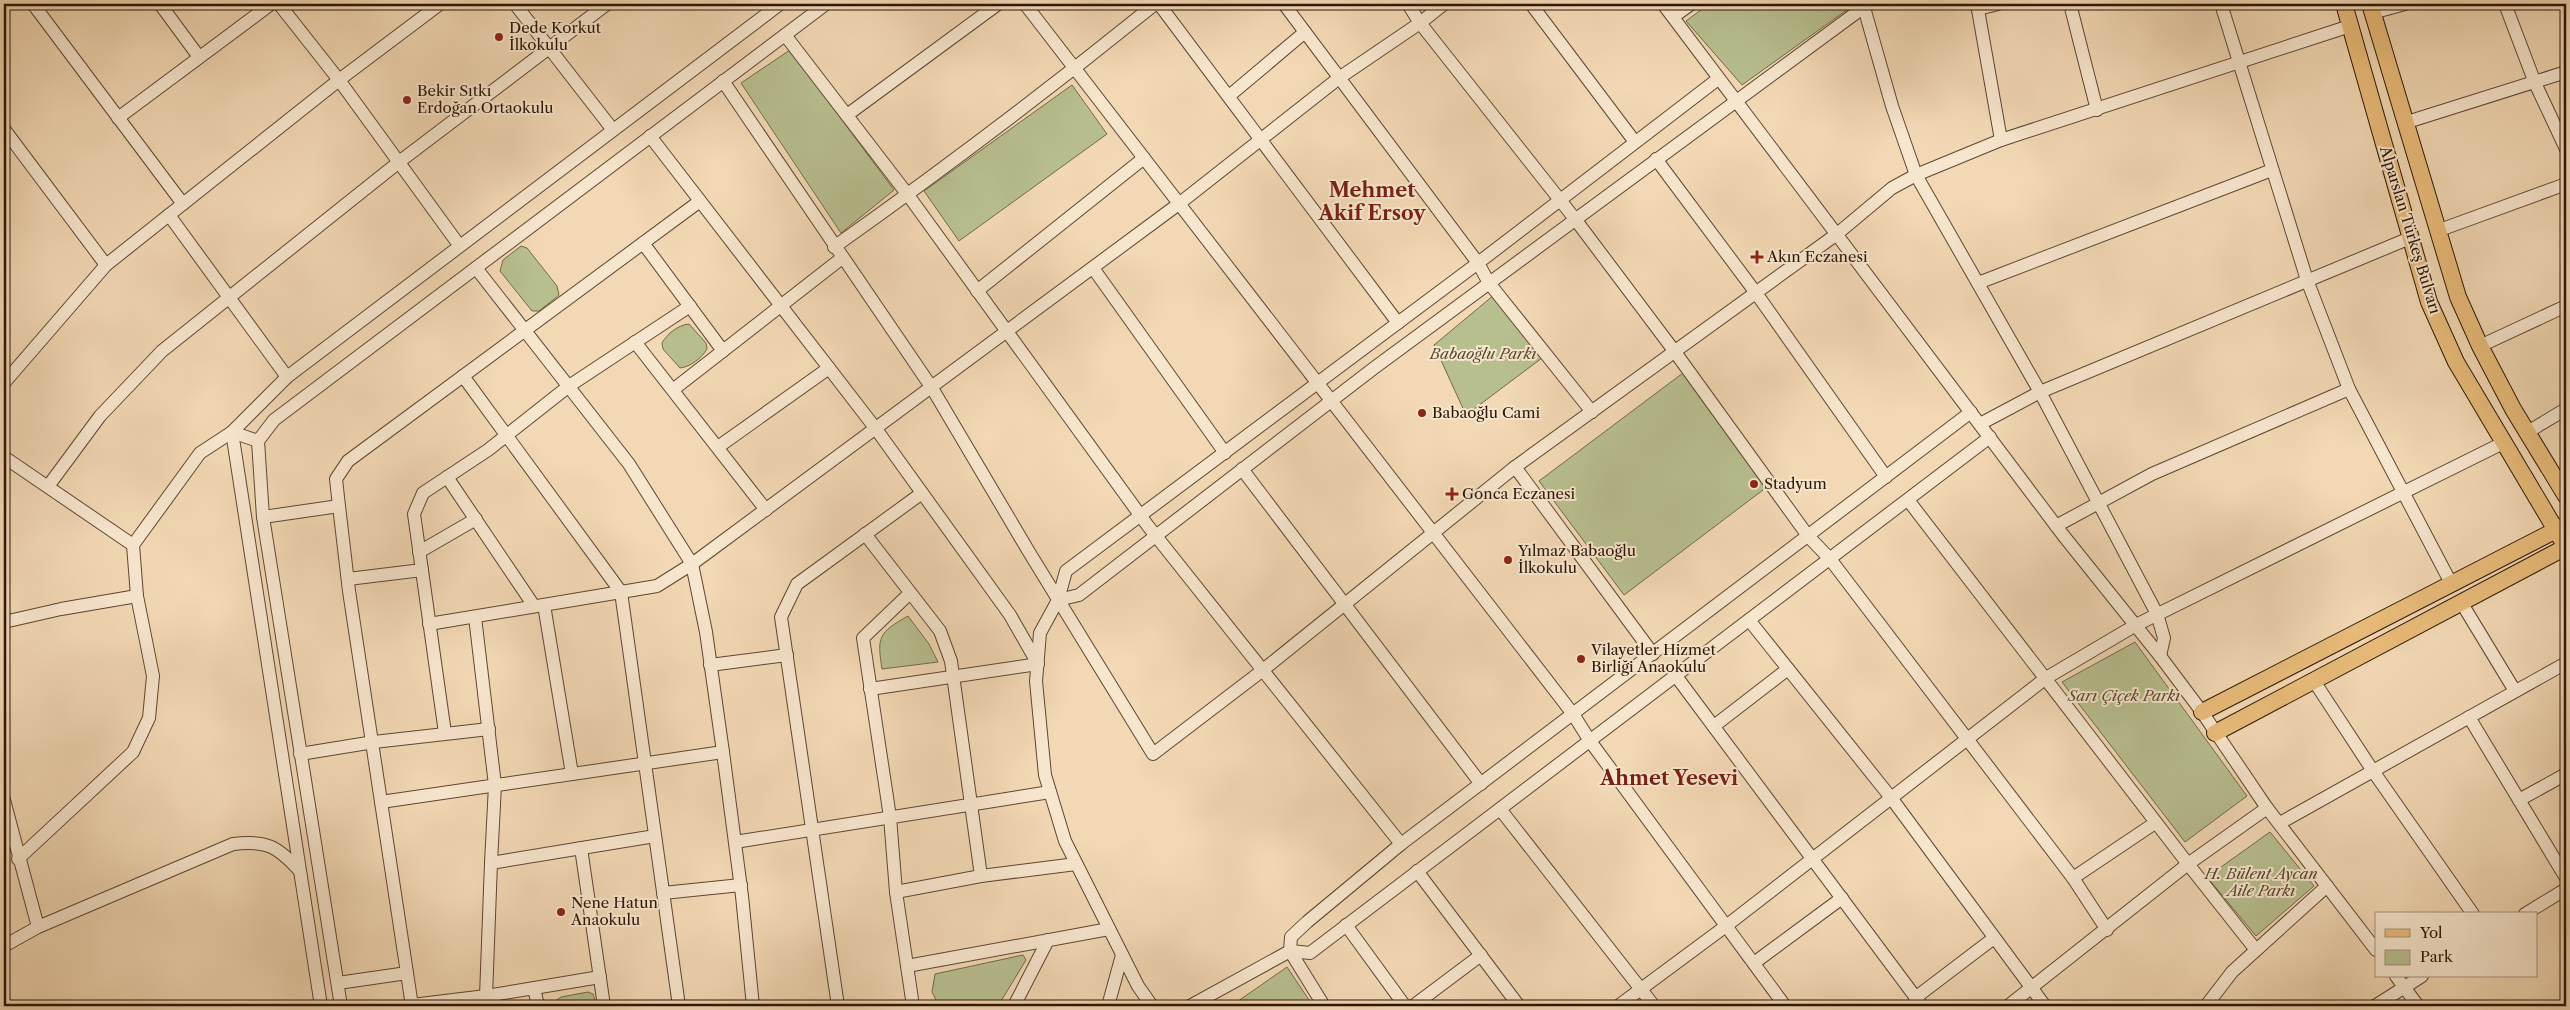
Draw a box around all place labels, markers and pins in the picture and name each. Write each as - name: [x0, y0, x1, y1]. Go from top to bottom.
- place label: Dede Korkut İlkokulu: [509, 18, 602, 54]
- marker: Dede Korkut İlkokulu: [493, 31, 505, 43]
- place label: Bekir Sıtkı Erdoğan Ortaokulu: [417, 81, 554, 117]
- marker: Bekir Sıtkı Erdoğan Ortaokulu: [401, 94, 413, 106]
- place label: Akın Eczanesi: [1766, 247, 1868, 266]
- marker: Akın Eczanesi: [1751, 251, 1763, 263]
- place label: Babaoğlu Cami: [1432, 403, 1540, 422]
- marker: Babaoğlu Cami: [1416, 407, 1428, 419]
- place label: Stadyum: [1764, 474, 1827, 493]
- marker: Stadyum: [1748, 478, 1760, 490]
- place label: Gonca Eczanesi: [1462, 484, 1575, 503]
- marker: Gonca Eczanesi: [1446, 488, 1458, 500]
- place label: Yılmaz Babaoğlu İlkokulu: [1517, 541, 1636, 577]
- marker: Yılmaz Babaoğlu İlkokulu: [1502, 554, 1514, 566]
- place label: Vilayetler Hizmet Birliği Anaokulu: [1590, 640, 1716, 676]
- marker: Vilayetler Hizmet Birliği Anaokulu: [1575, 653, 1587, 665]
- place label: Nene Hatun Anaokulu: [570, 893, 658, 929]
- marker: Nene Hatun Anaokulu: [555, 906, 567, 918]

